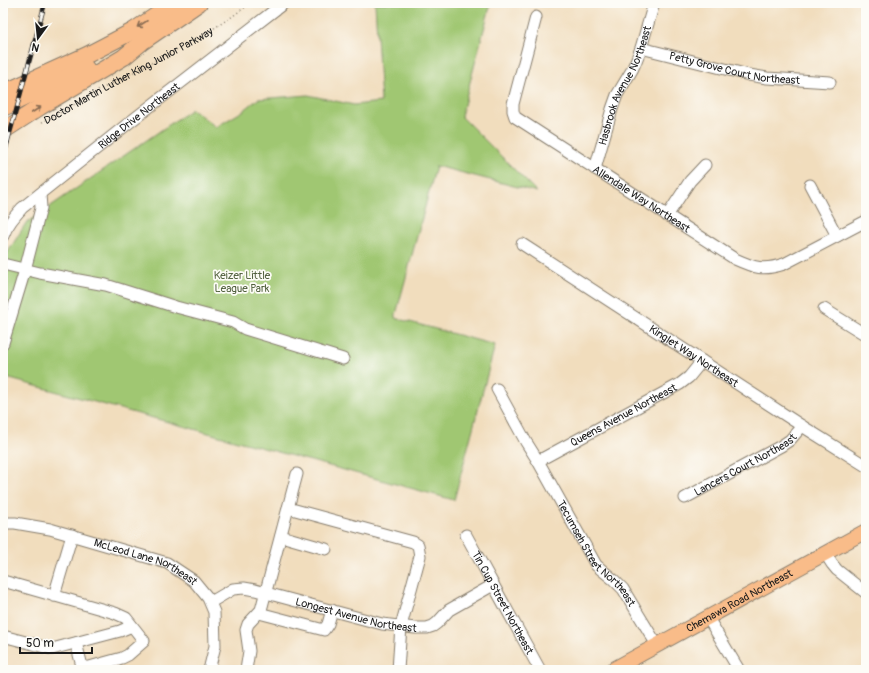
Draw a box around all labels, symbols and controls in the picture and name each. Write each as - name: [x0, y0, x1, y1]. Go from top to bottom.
- north arrow: [18, 18, 58, 58]
- one-way arrow: [137, 20, 148, 28]
- street label: Doctor Martin Luther King Junior Parkway: [42, 24, 216, 127]
- street label: Hasbrook Avenue Northeast: [596, 24, 654, 147]
- text: N: [30, 40, 41, 54]
- street label: Petty Grove Court Northeast: [668, 49, 801, 87]
- street label: Ridge Drive Northeast: [96, 80, 183, 152]
- one-way arrow: [30, 106, 41, 114]
- street label: Allendale Way Northeast: [590, 163, 693, 236]
- park label: Keizer Little League Park: [214, 269, 271, 295]
- street label: Kinglet Way Northeast: [647, 322, 741, 390]
- street label: Queens Avenue Northeast: [568, 381, 680, 449]
- street label: Lancers Court Northeast: [692, 431, 800, 499]
- street label: Tecumseh Street Northeast: [554, 498, 638, 609]
- street label: McLeod Lane Northeast: [92, 536, 201, 588]
- street label: Tin Cup Street Northeast: [469, 549, 536, 657]
- street label: Chemawa Road Northeast: [684, 566, 795, 635]
- street label: Longest Avenue Northeast: [294, 595, 418, 635]
- scale bar: [20, 629, 92, 655]
- text: 50 m: [26, 636, 54, 651]

